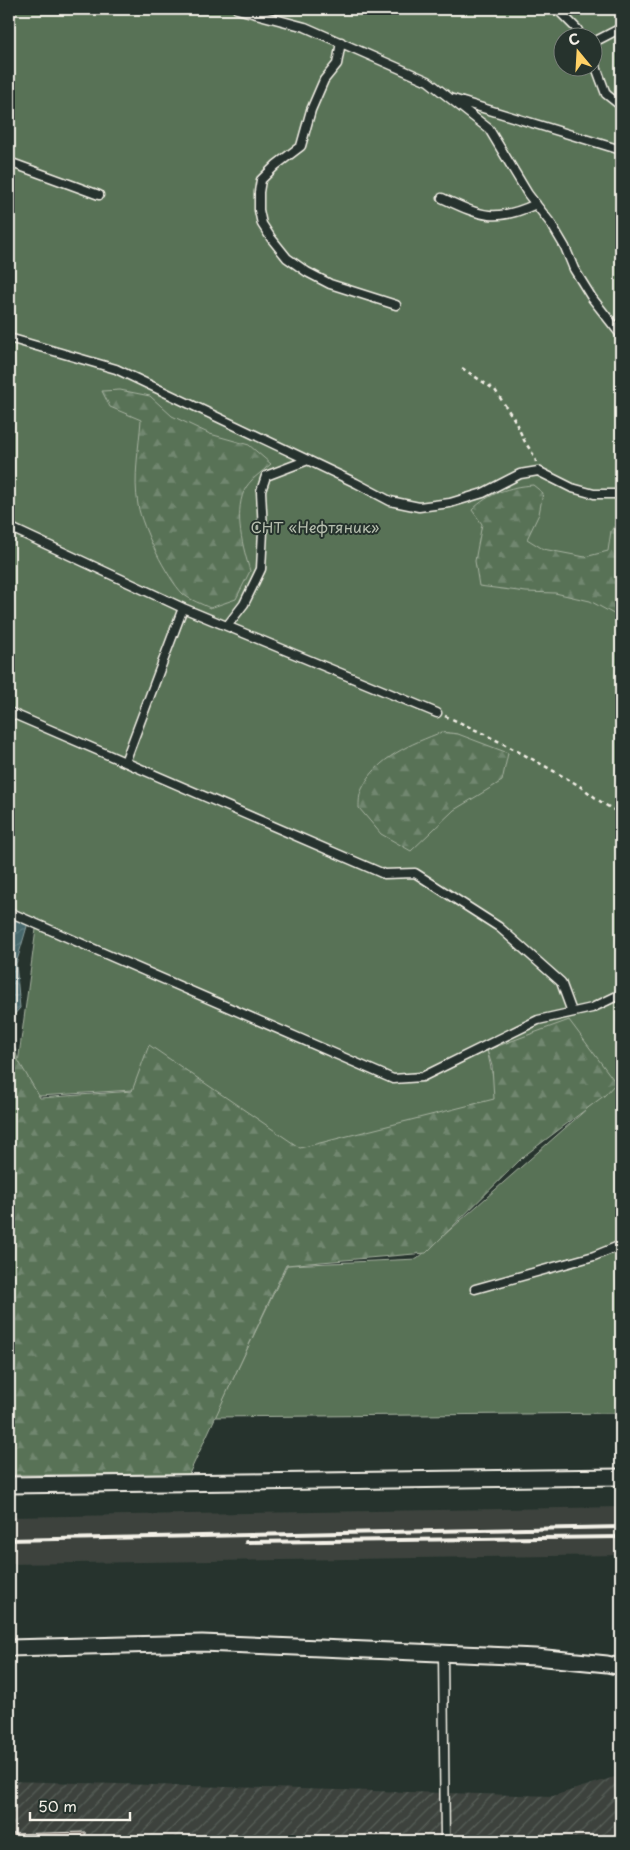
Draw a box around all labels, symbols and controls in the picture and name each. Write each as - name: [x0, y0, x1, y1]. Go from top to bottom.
- north arrow: [552, 28, 602, 78]
- text: С: [566, 28, 582, 51]
- park label: СНТ «Нефтяник»: [251, 515, 380, 538]
- scale bar: [30, 1790, 130, 1822]
- text: 50 m: [38, 1794, 77, 1817]

